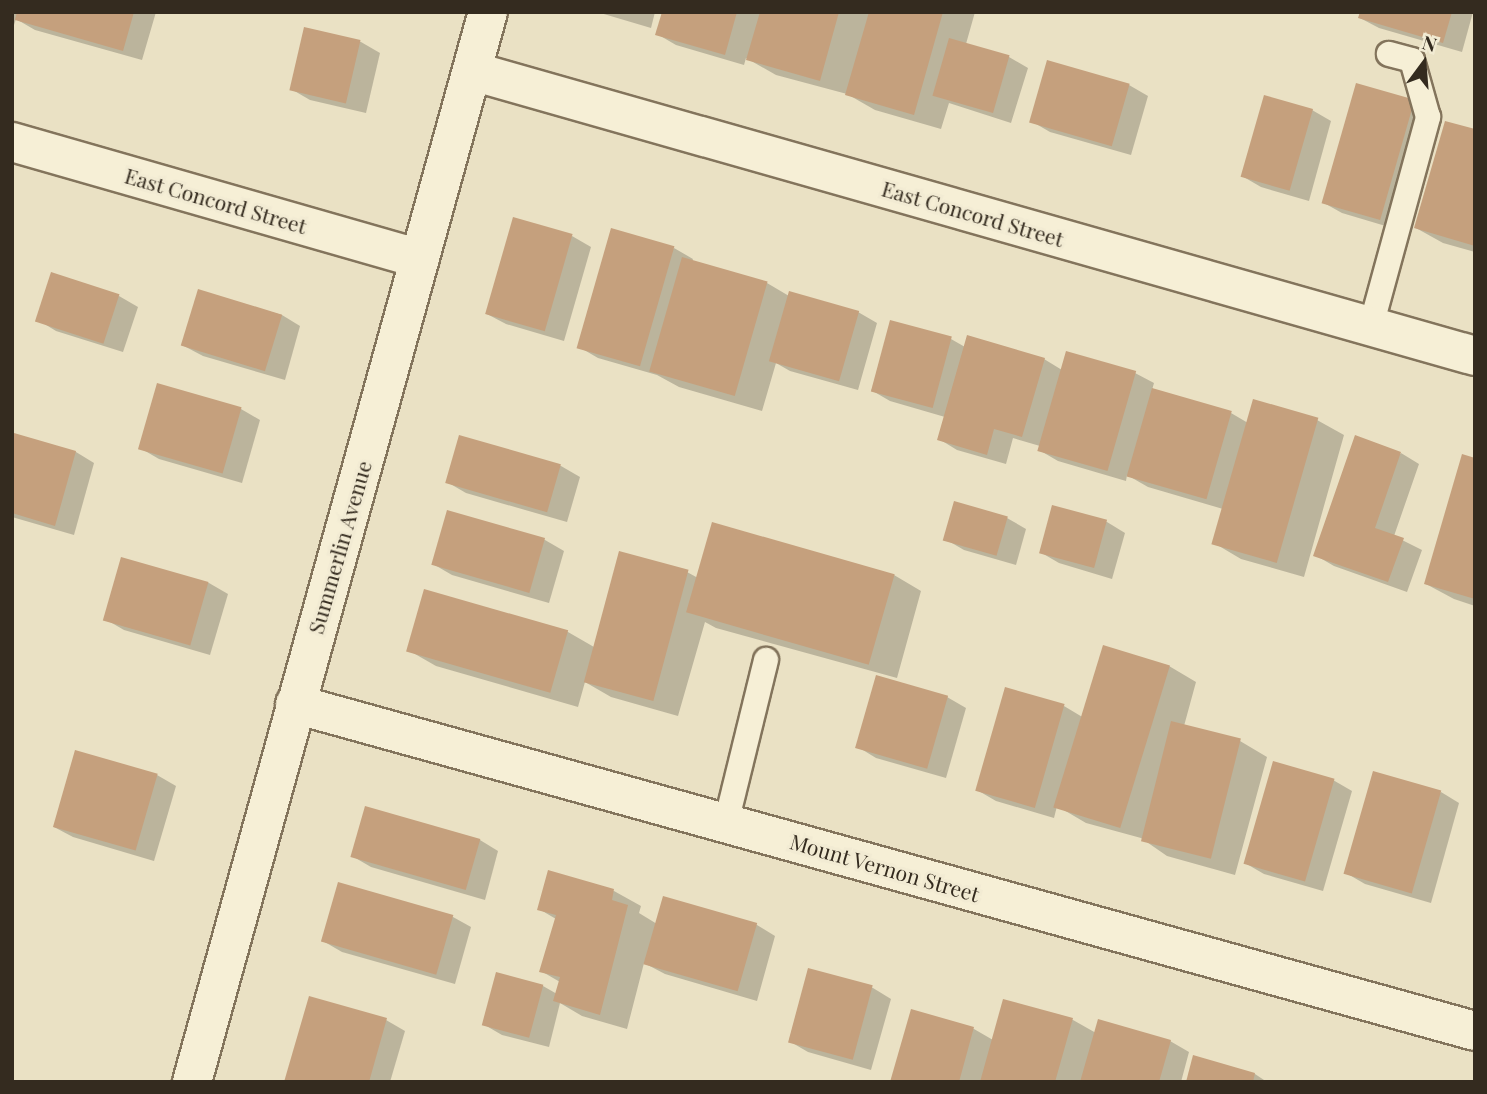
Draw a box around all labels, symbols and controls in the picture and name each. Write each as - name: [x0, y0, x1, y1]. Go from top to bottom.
- north arrow: [1389, 28, 1459, 98]
- text: N: [1420, 28, 1440, 57]
- street label: East Concord Street: [122, 162, 310, 238]
- street label: East Concord Street: [879, 175, 1067, 251]
- street label: Summerlin Avenue: [302, 457, 376, 637]
- street label: Mount Vernon Street: [787, 828, 983, 906]

